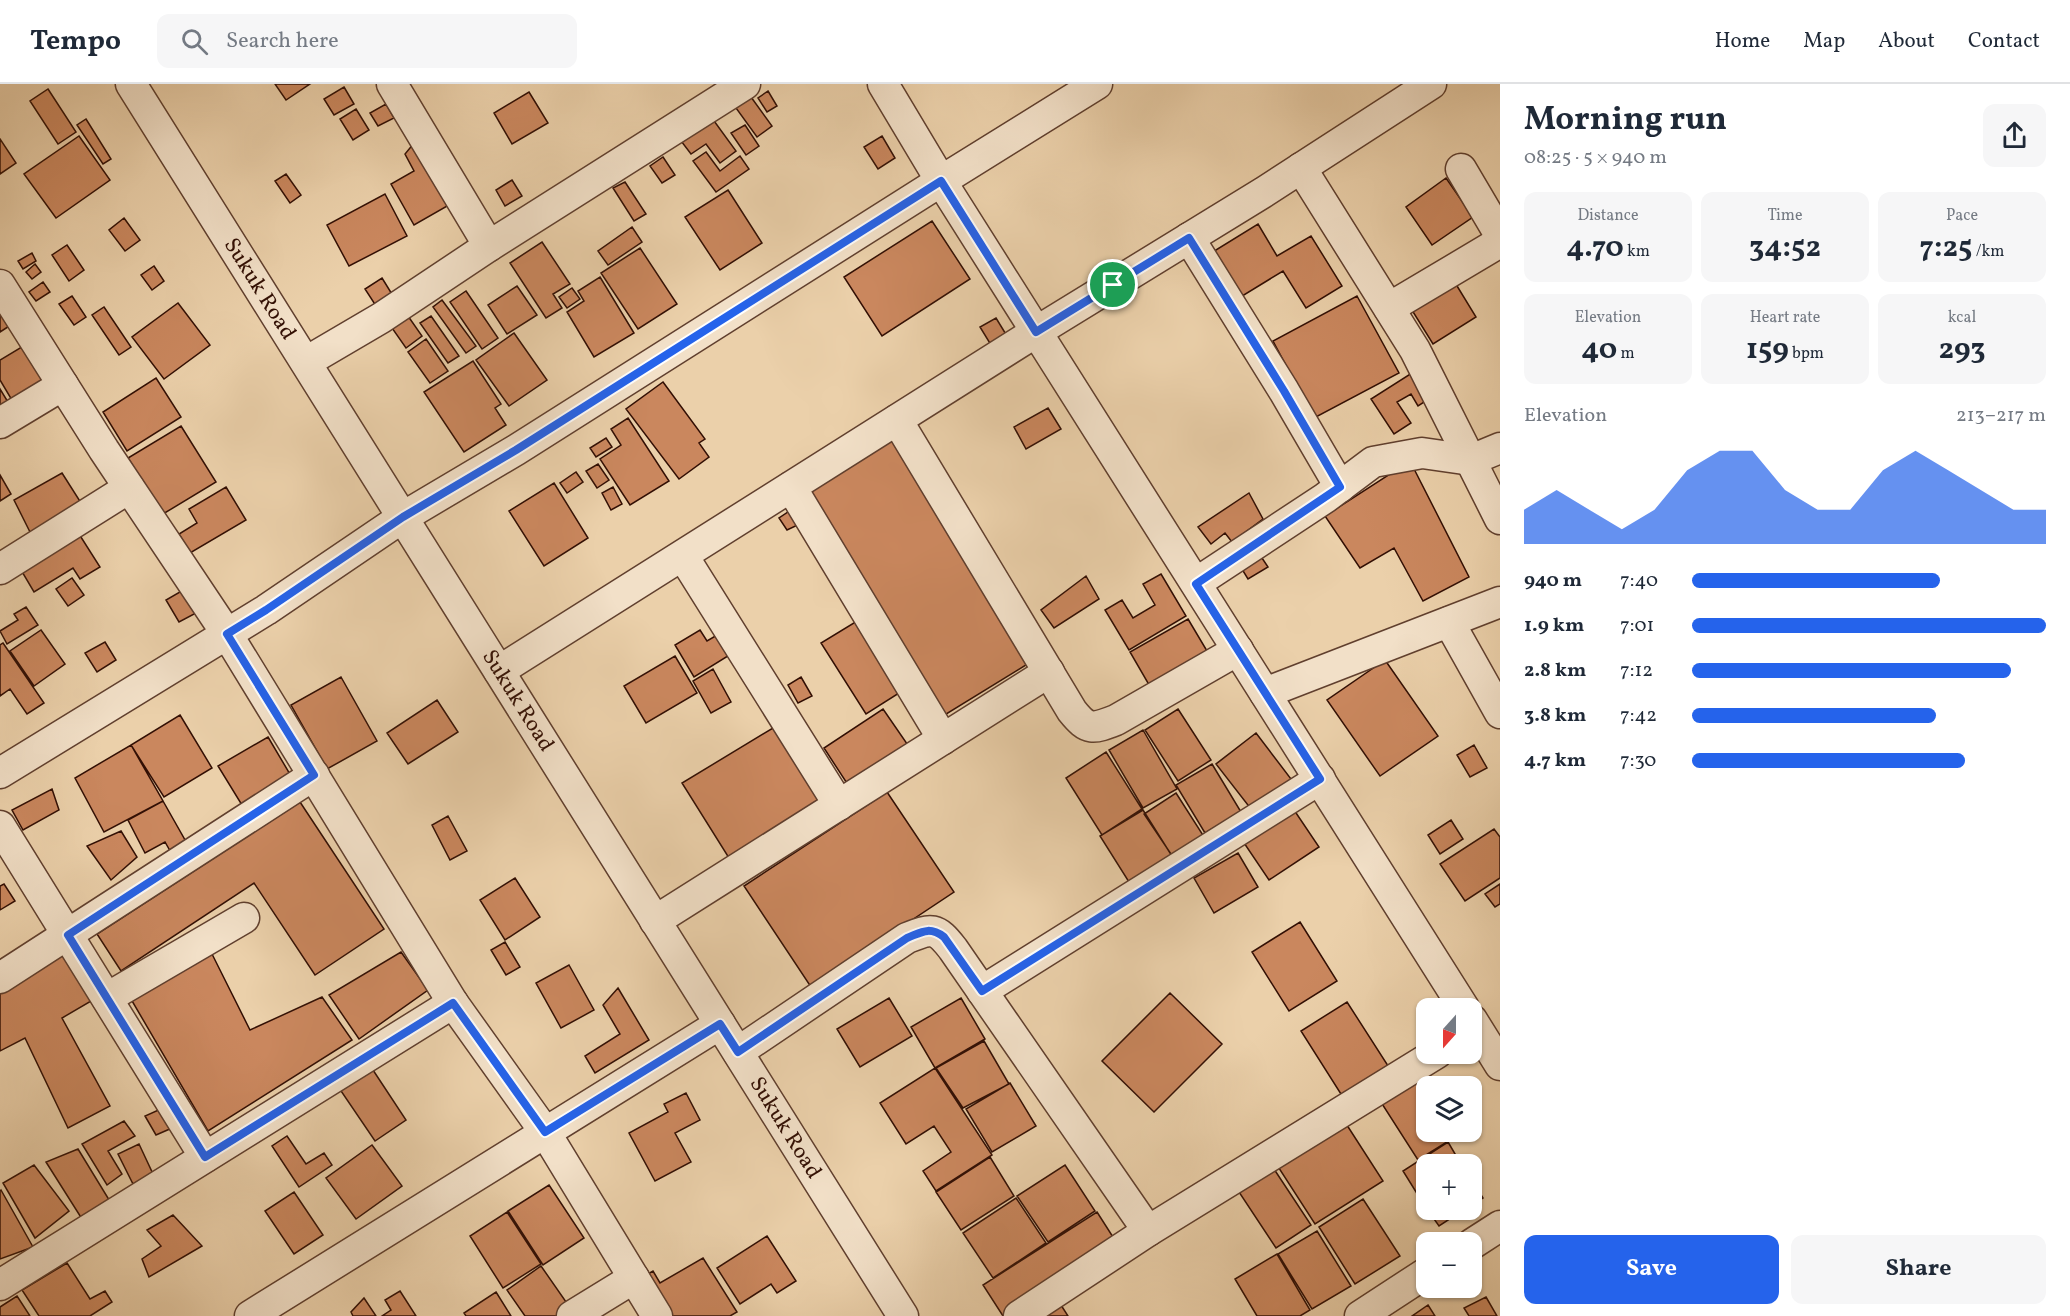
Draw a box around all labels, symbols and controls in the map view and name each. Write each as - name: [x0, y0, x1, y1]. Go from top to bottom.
- search box: [157, 14, 577, 68]
- text: Tempo: [30, 22, 121, 61]
- icon: search: [178, 25, 211, 58]
- text: Search here: [226, 26, 339, 57]
- text: Home: [1715, 27, 1770, 56]
- text: Map: [1803, 27, 1845, 56]
- text: About: [1878, 27, 1935, 56]
- text: Contact: [1968, 27, 2040, 56]
- text: Morning run: [1524, 98, 1727, 144]
- button: share: [1983, 104, 2046, 167]
- text: 08:25 · 5 × 940 m: [1524, 144, 1667, 172]
- text: Distance: [1577, 205, 1639, 227]
- text: Time: [1767, 205, 1803, 227]
- text: Pace: [1946, 205, 1978, 227]
- text: 4.70: [1566, 227, 1624, 269]
- text: 34:52: [1749, 227, 1821, 269]
- text: 7:25: [1920, 227, 1972, 269]
- street label: Sukuk Road: [216, 232, 303, 346]
- text: km: [1624, 241, 1650, 263]
- text: /km: [1972, 241, 2004, 263]
- pin: [1087, 259, 1138, 310]
- icon: arrive: [1096, 268, 1129, 301]
- text: Elevation: [1575, 307, 1641, 329]
- text: Heart rate: [1750, 307, 1820, 329]
- text: kcal: [1948, 307, 1976, 329]
- text: 40: [1581, 329, 1617, 371]
- text: 159: [1746, 329, 1789, 371]
- text: 293: [1938, 329, 1986, 371]
- text: m: [1617, 343, 1635, 365]
- text: bpm: [1789, 343, 1824, 365]
- text: Elevation: [1524, 402, 1607, 430]
- text: 213–217 m: [1956, 402, 2046, 430]
- text: 940 m: [1524, 567, 1582, 595]
- text: 7:40: [1620, 567, 1658, 595]
- text: 1.9 km: [1524, 612, 1584, 640]
- text: 7:01: [1620, 612, 1654, 640]
- street label: Sukuk Road: [474, 644, 561, 758]
- text: 2.8 km: [1524, 657, 1586, 685]
- text: 7:12: [1620, 657, 1653, 685]
- text: 3.8 km: [1524, 702, 1586, 730]
- text: 7:42: [1620, 702, 1657, 730]
- text: 4.7 km: [1524, 747, 1586, 775]
- text: 7:30: [1620, 747, 1656, 775]
- north arrow: [1416, 998, 1482, 1064]
- map controls: [1416, 998, 1482, 1298]
- street label: Sukuk Road: [741, 1071, 829, 1185]
- button: layers: [1416, 1076, 1482, 1142]
- button: +: [1416, 1154, 1482, 1220]
- button: −: [1416, 1232, 1482, 1298]
- button: Save: [1524, 1235, 1779, 1304]
- button: Share: [1791, 1235, 2046, 1304]

